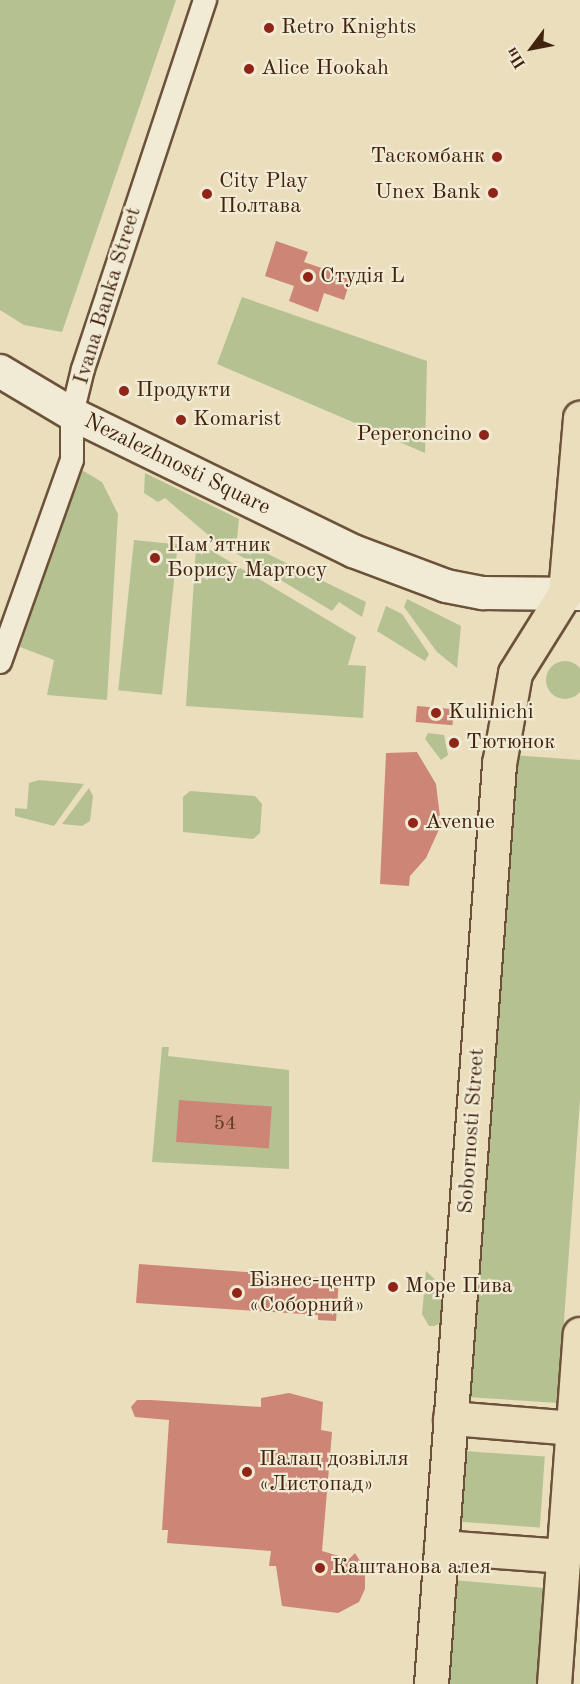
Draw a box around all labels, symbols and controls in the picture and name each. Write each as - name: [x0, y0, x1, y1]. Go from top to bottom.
- place label: Retro Knights: [281, 15, 416, 41]
- north arrow: [502, 18, 562, 78]
- marker: Retro Knights: [262, 21, 276, 35]
- text: Пн: [504, 44, 529, 71]
- place label: Alice Hookah: [261, 56, 389, 82]
- marker: Alice Hookah: [242, 62, 256, 76]
- place label: Таскомбанк: [370, 144, 485, 170]
- marker: Таскомбанк: [490, 150, 504, 164]
- place label: City Play Полтава: [219, 168, 308, 220]
- place label: Unex Bank: [375, 180, 481, 206]
- marker: Unex Bank: [486, 186, 500, 200]
- marker: City Play Полтава: [200, 187, 214, 201]
- street label: Ivana Banka Street: [68, 204, 148, 388]
- place label: Студія L: [320, 264, 405, 290]
- marker: Студія L: [301, 270, 315, 284]
- place label: Продукти: [136, 378, 231, 404]
- marker: Продукти: [117, 384, 131, 398]
- place label: Komarist: [193, 407, 281, 433]
- street label: Nezalezhnosti Square: [80, 408, 274, 522]
- marker: Komarist: [174, 413, 188, 427]
- place label: Peperoncino: [356, 422, 472, 448]
- marker: Peperoncino: [477, 428, 491, 442]
- place label: Пам’ятник Борису Мартосу: [167, 532, 327, 584]
- marker: Пам’ятник Борису Мартосу: [148, 551, 162, 565]
- place label: Kulinichi: [448, 700, 534, 726]
- marker: Kulinichi: [429, 706, 443, 720]
- place label: Тютюнок: [466, 730, 555, 756]
- marker: Тютюнок: [447, 736, 461, 750]
- place label: Avenue: [425, 810, 495, 836]
- marker: Avenue: [406, 816, 420, 830]
- street label: Sobornosti Street: [453, 1047, 491, 1215]
- house number: 54: [213, 1112, 237, 1136]
- place label: Бізнес-центр «Соборний»: [249, 1267, 376, 1318]
- place label: Море Пива: [405, 1274, 513, 1300]
- marker: Море Пива: [386, 1280, 400, 1294]
- marker: Бізнес-центр «Соборний»: [230, 1286, 244, 1300]
- place label: Палац дозвілля «Листопад»: [259, 1446, 409, 1498]
- marker: Палац дозвілля «Листопад»: [240, 1465, 254, 1479]
- place label: Каштанова алея: [332, 1555, 491, 1581]
- marker: Каштанова алея: [313, 1561, 327, 1575]

